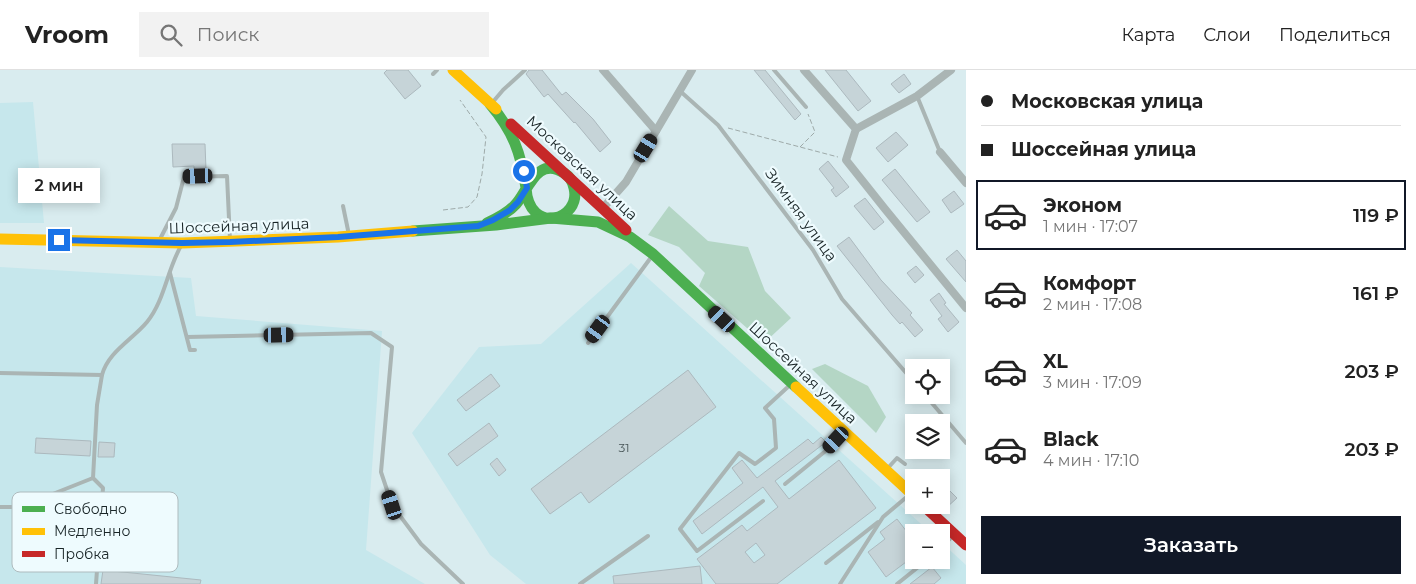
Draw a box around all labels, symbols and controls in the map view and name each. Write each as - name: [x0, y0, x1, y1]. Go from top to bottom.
- search box: [139, 12, 489, 57]
- text: Vroom: [25, 20, 109, 49]
- icon: search: [157, 21, 185, 49]
- text: Поиск: [197, 23, 259, 46]
- text: Карта: [1121, 24, 1175, 46]
- text: Слои: [1203, 24, 1251, 46]
- text: Поделиться: [1279, 24, 1391, 46]
- text: Московская улица: [1011, 90, 1203, 113]
- street label: Московская улица: [523, 111, 642, 224]
- car: [631, 131, 660, 165]
- text: Шоссейная улица: [1011, 138, 1196, 161]
- route start: [513, 160, 535, 182]
- street label: Зимняя улица: [761, 164, 842, 265]
- callout: 2 мин: [18, 168, 100, 202]
- car: [182, 168, 213, 184]
- text: 2 мин: [35, 176, 83, 195]
- icon: car: [983, 193, 1028, 238]
- text: Эконом: [1043, 194, 1122, 217]
- text: 119 ₽: [1353, 204, 1399, 227]
- street label: Шоссейная улица: [168, 214, 310, 237]
- text: 1 мин · 17:07: [1043, 217, 1138, 236]
- route end: [48, 229, 70, 251]
- icon: car: [983, 271, 1028, 316]
- text: Комфорт: [1043, 272, 1136, 295]
- text: 161 ₽: [1353, 282, 1399, 305]
- text: 2 мин · 17:08: [1043, 295, 1142, 314]
- car: [705, 303, 738, 335]
- car: [583, 312, 612, 346]
- street label: Шоссейная улица: [745, 318, 861, 428]
- car: [263, 327, 294, 343]
- icon: car: [983, 349, 1028, 394]
- text: XL: [1043, 350, 1068, 373]
- map controls: [905, 359, 950, 569]
- button: locate: [905, 359, 950, 404]
- text: 203 ₽: [1345, 360, 1399, 383]
- text: 3 мин · 17:09: [1043, 373, 1142, 392]
- button: layers: [905, 414, 950, 459]
- car: [820, 424, 851, 456]
- icon: car: [983, 427, 1028, 472]
- text: Black: [1043, 428, 1099, 451]
- text: 203 ₽: [1345, 438, 1399, 461]
- house number: 31: [618, 440, 630, 455]
- text: 4 мин · 17:10: [1043, 451, 1139, 470]
- button: +: [905, 469, 950, 514]
- car: [380, 488, 403, 522]
- legend: [12, 492, 178, 572]
- text: Свободно: [54, 500, 127, 518]
- button: Заказать: [981, 516, 1401, 574]
- text: Медленно: [54, 522, 130, 540]
- button: −: [905, 524, 950, 569]
- text: Пробка: [54, 545, 109, 563]

